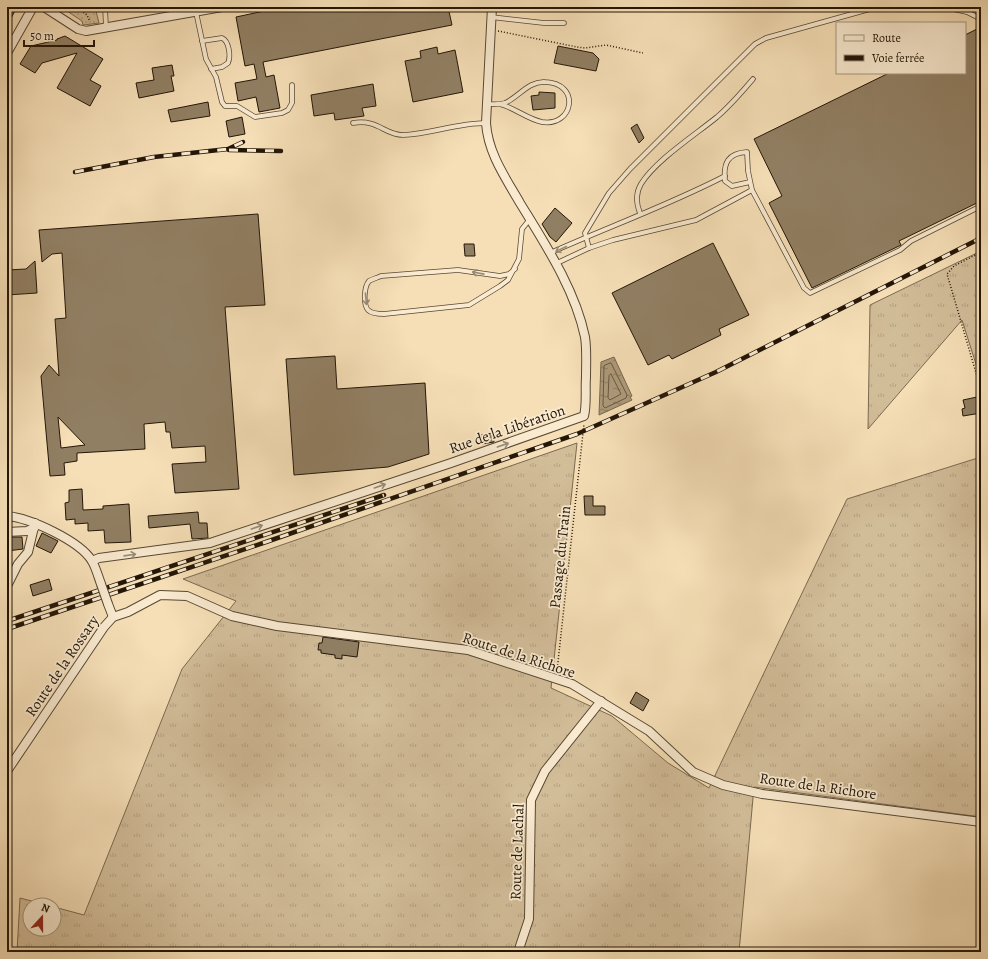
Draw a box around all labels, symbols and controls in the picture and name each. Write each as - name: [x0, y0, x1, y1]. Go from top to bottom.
- scale bar: [24, 22, 94, 48]
- legend: [836, 22, 966, 74]
- text: 50 m: [30, 28, 54, 44]
- text: Route: [872, 30, 901, 46]
- text: Voie ferrée: [871, 50, 924, 66]
- one-way arrow: [555, 245, 567, 253]
- one-way arrow: [472, 269, 485, 277]
- one-way arrow: [362, 293, 370, 306]
- street label: Rue de la Libération: [446, 400, 568, 458]
- one-way arrow: [497, 441, 510, 448]
- one-way arrow: [373, 481, 385, 489]
- street label: Passage du Train: [545, 505, 575, 609]
- one-way arrow: [250, 523, 263, 530]
- one-way arrow: [123, 551, 136, 559]
- street label: Route de la Rossary: [21, 611, 104, 721]
- street label: Route de la Richore: [460, 627, 578, 683]
- street label: Route de la Richore: [758, 768, 878, 804]
- street label: Route de Lachal: [505, 803, 529, 900]
- north arrow: [22, 897, 62, 937]
- text: N: [39, 900, 52, 917]

